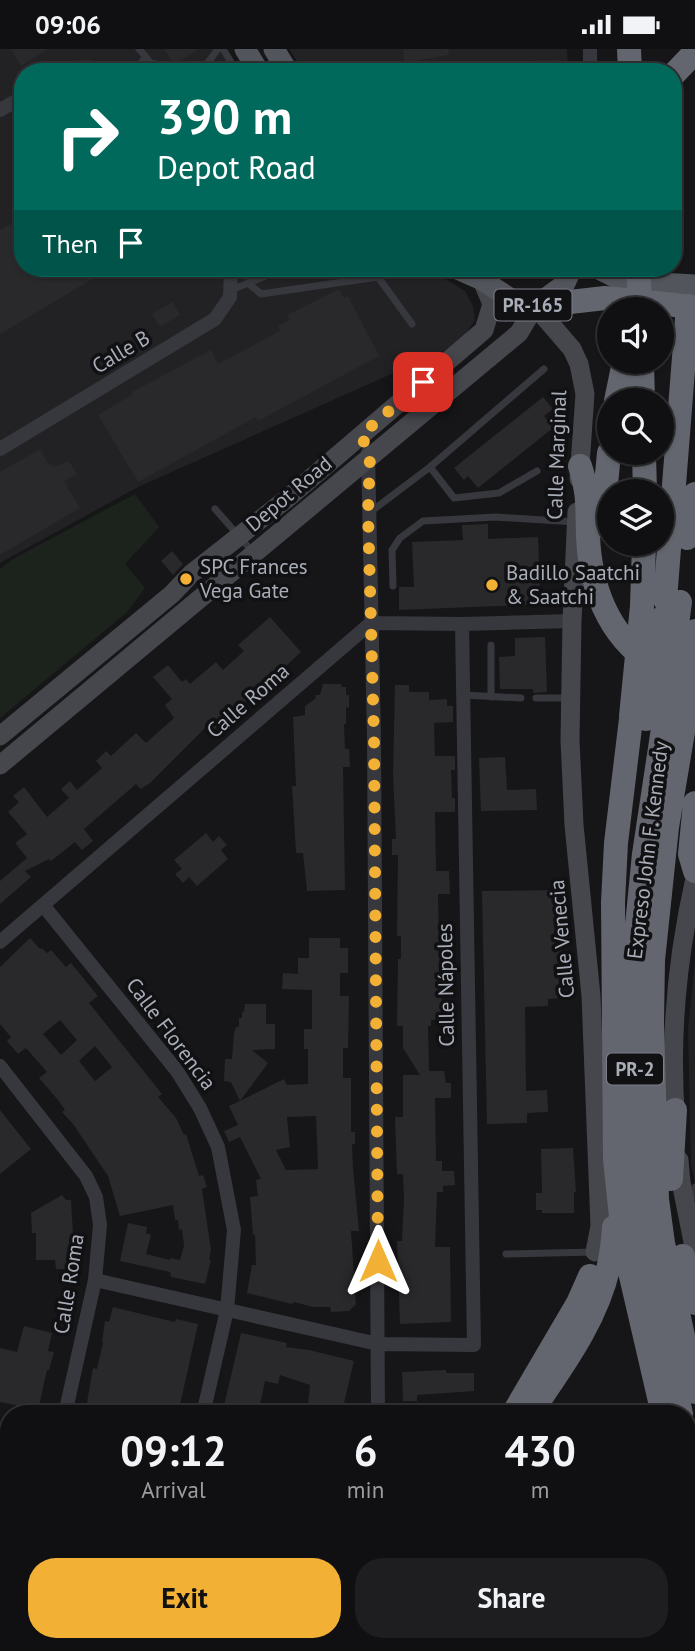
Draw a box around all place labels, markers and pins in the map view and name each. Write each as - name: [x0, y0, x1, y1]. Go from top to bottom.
- pin: [393, 352, 453, 412]
- place label: SPC Frances Vega Gate: [199, 553, 308, 604]
- place label: Badillo Saatchi & Saatchi: [506, 559, 640, 610]
- marker: SPC Frances Vega Gate: [178, 571, 194, 587]
- marker: Badillo Saatchi & Saatchi: [484, 577, 500, 593]

